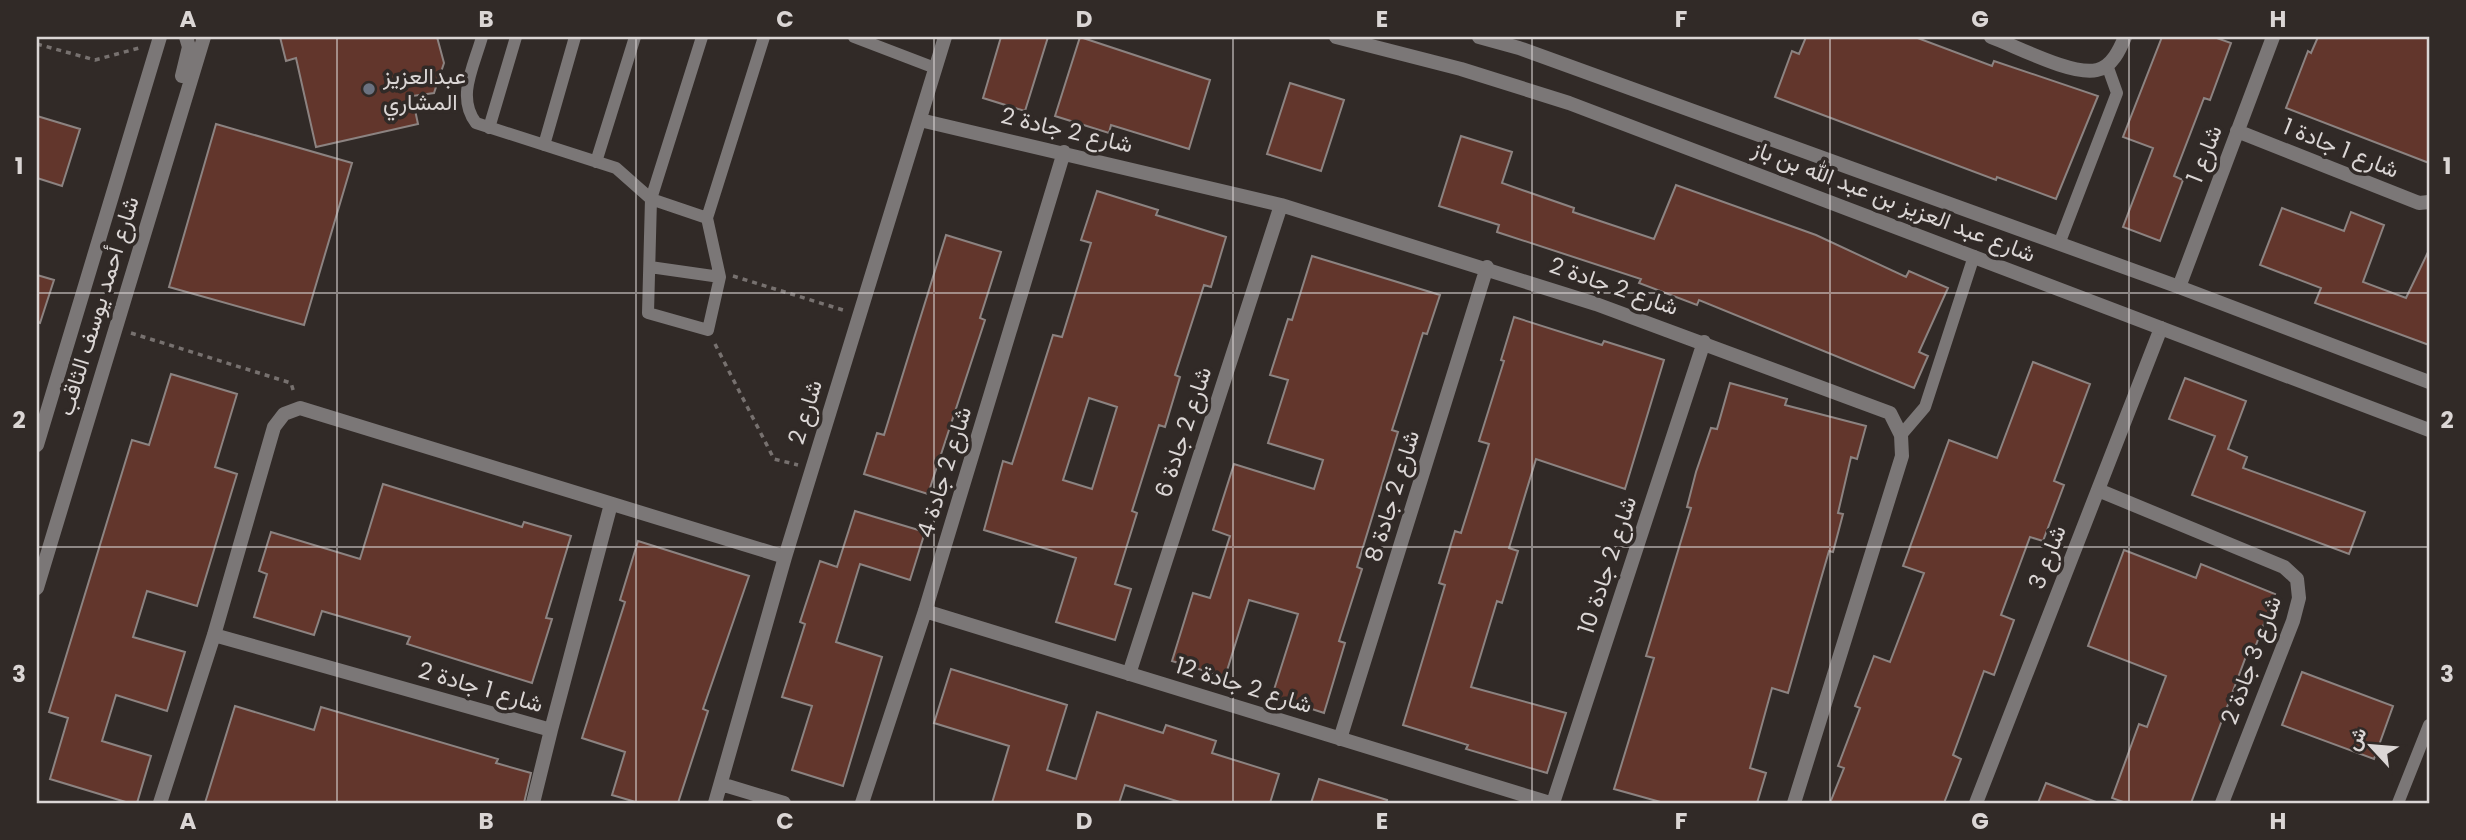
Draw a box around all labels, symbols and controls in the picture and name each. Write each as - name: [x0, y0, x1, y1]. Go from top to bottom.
- text: A: [180, 3, 197, 35]
- text: B: [478, 3, 494, 35]
- text: C: [776, 3, 794, 35]
- text: D: [1076, 3, 1092, 35]
- text: E: [1376, 3, 1388, 35]
- text: F: [1675, 3, 1687, 35]
- text: G: [1971, 3, 1989, 35]
- text: H: [2270, 3, 2286, 35]
- place label: عبدالعزيز المشاري: [382, 60, 466, 121]
- marker: عبدالعزيز المشاري: [361, 81, 377, 97]
- street label: شارع 2 جادة 2: [998, 99, 1136, 161]
- street label: شارع 1 جادة 1: [2278, 110, 2404, 186]
- street label: شارع 1: [2178, 120, 2230, 188]
- street label: شارع عبد العزيز بن عبد الله بن باز: [1747, 132, 2040, 270]
- text: 1: [15, 150, 23, 182]
- text: 1: [2443, 150, 2451, 182]
- street label: شارع أحمد يوسف الثاقب: [49, 192, 147, 420]
- street label: شارع 2 جادة 2: [1545, 249, 1683, 323]
- street label: شارع 2 جادة 6: [1147, 363, 1219, 501]
- street label: شارع 2: [780, 376, 830, 448]
- street label: شارع 2 جادة 4: [909, 403, 979, 541]
- text: 2: [12, 404, 26, 436]
- text: 2: [2440, 404, 2454, 436]
- street label: شارع 2 جادة 8: [1357, 426, 1427, 566]
- street label: شارع 2 جادة 10: [1570, 492, 1644, 638]
- street label: شارع 3: [2020, 520, 2074, 594]
- street label: شارع 3 جادة 2: [2213, 591, 2289, 729]
- street label: شارع 2 جادة 12: [1172, 649, 1316, 721]
- street label: شارع 1 جادة 2: [415, 654, 547, 720]
- text: 3: [12, 658, 26, 690]
- text: 3: [2440, 658, 2454, 690]
- north arrow: [2336, 710, 2406, 780]
- text: ش: [2339, 722, 2373, 755]
- text: A: [180, 805, 197, 837]
- text: B: [478, 805, 494, 837]
- text: C: [776, 805, 794, 837]
- text: D: [1076, 805, 1092, 837]
- text: E: [1376, 805, 1388, 837]
- text: F: [1675, 805, 1687, 837]
- text: G: [1971, 805, 1989, 837]
- text: H: [2270, 805, 2286, 837]

